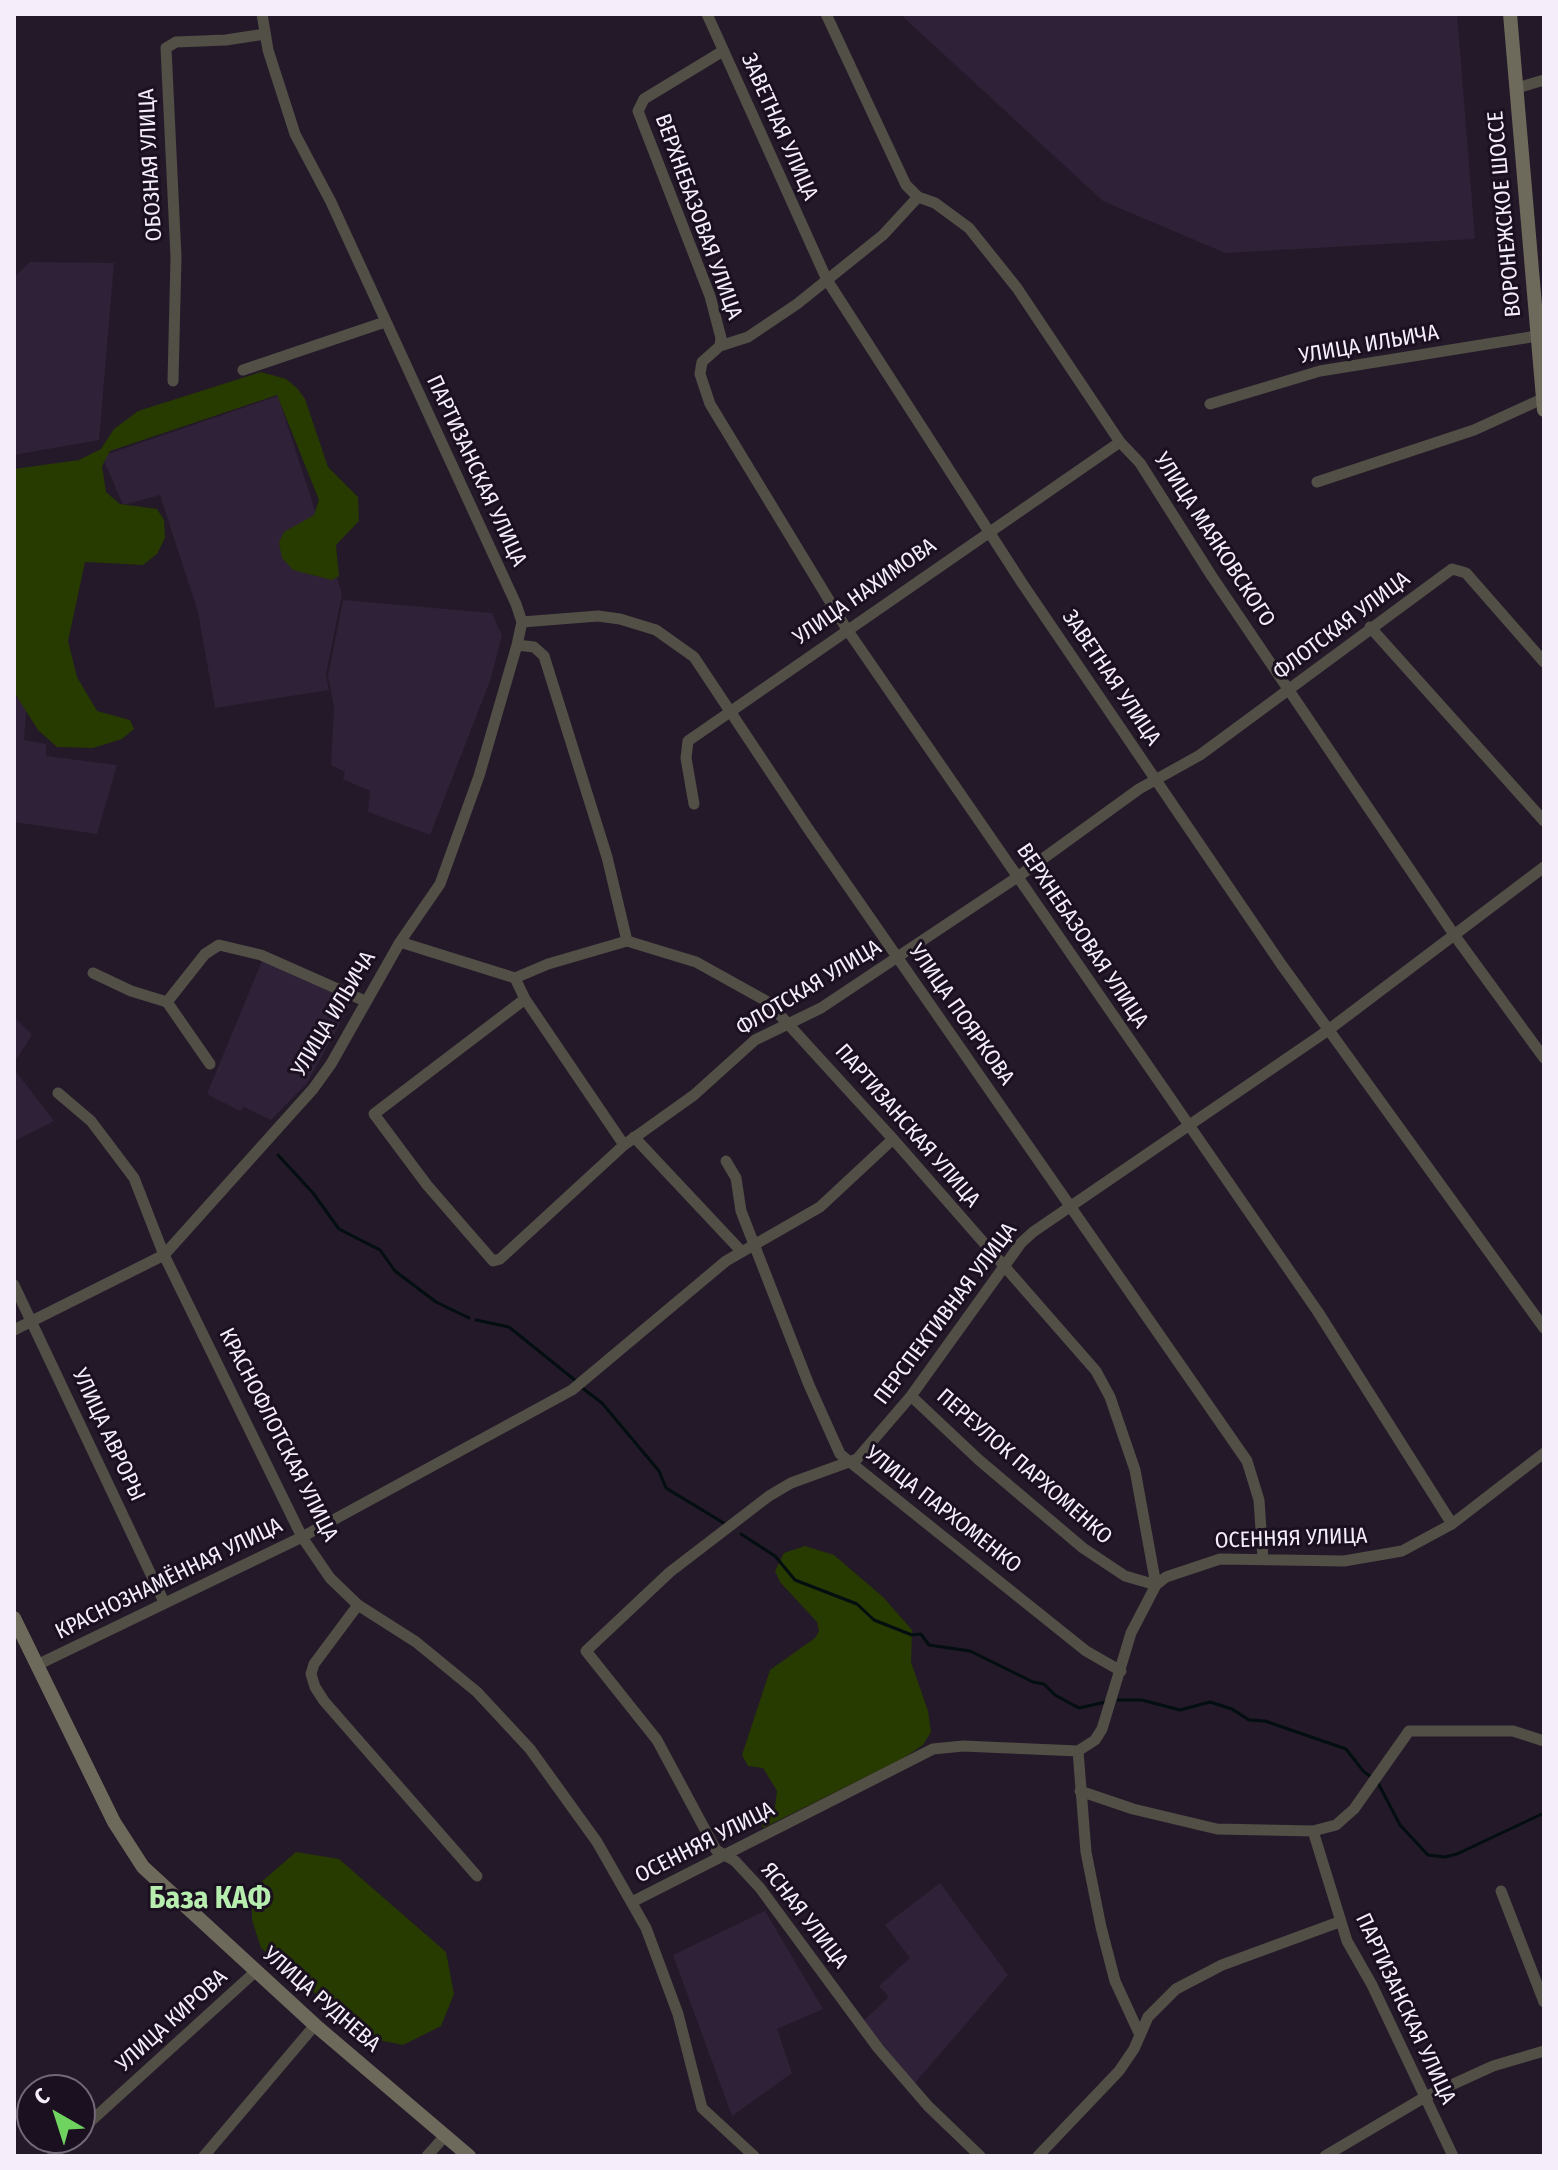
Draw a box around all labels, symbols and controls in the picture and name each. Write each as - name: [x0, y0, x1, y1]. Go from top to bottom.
- street label: ЗАВЕТНАЯ УЛИЦА: [735, 49, 823, 205]
- street label: ОБОЗНАЯ УЛИЦА: [134, 88, 168, 242]
- street label: ВОРОНЕЖСКОЕ ШОССЕ: [1483, 110, 1527, 318]
- street label: ВЕРХНЕБАЗОВАЯ УЛИЦА: [649, 111, 747, 323]
- street label: УЛИЦА ИЛЬИЧА: [1297, 320, 1441, 370]
- street label: ПАРТИЗАНСКАЯ УЛИЦА: [420, 371, 532, 571]
- street label: УЛИЦА МАЯКОВСКОГО: [1148, 448, 1280, 632]
- street label: УЛИЦА НАХИМОВА: [789, 533, 941, 651]
- street label: ФЛОТСКАЯ УЛИЦА: [1268, 566, 1416, 686]
- street label: ЗАВЕТНАЯ УЛИЦА: [1056, 605, 1166, 751]
- street label: ВЕРХНЕБАЗОВАЯ УЛИЦА: [1010, 839, 1154, 1033]
- street label: ФЛОТСКАЯ УЛИЦА: [732, 934, 886, 1042]
- street label: УЛИЦА ПОЯРКОВА: [903, 939, 1019, 1091]
- street label: УЛИЦА ИЛЬИЧА: [286, 947, 382, 1081]
- street label: ПАРТИЗАНСКАЯ УЛИЦА: [829, 1039, 985, 1213]
- street label: ПЕРСПЕКТИВНАЯ УЛИЦА: [869, 1218, 1023, 1410]
- street label: КРАСНОФЛОТСКАЯ УЛИЦА: [213, 1324, 343, 1546]
- street label: УЛИЦА АВРОРЫ: [66, 1365, 150, 1505]
- street label: ПЕРЕУЛОК ПАРХОМЕНКО: [931, 1384, 1117, 1550]
- street label: УЛИЦА ПАРХОМЕНКО: [860, 1441, 1026, 1579]
- street label: КРАСНОЗНАМЁННАЯ УЛИЦА: [51, 1512, 287, 1646]
- street label: ОСЕННЯЯ УЛИЦА: [1214, 1523, 1368, 1555]
- street label: ОСЕННЯЯ УЛИЦА: [631, 1797, 779, 1889]
- street label: ЯСНАЯ УЛИЦА: [755, 1858, 853, 1974]
- district label: База КАФ: [149, 1882, 271, 1918]
- street label: ПАРТИЗАНСКАЯ УЛИЦА: [1349, 1909, 1461, 2109]
- street label: УЛИЦА РУДНЕВА: [257, 1942, 385, 2058]
- street label: УЛИЦА КИРОВА: [111, 1964, 233, 2078]
- north arrow: [16, 2074, 96, 2154]
- text: С: [29, 2082, 55, 2111]

